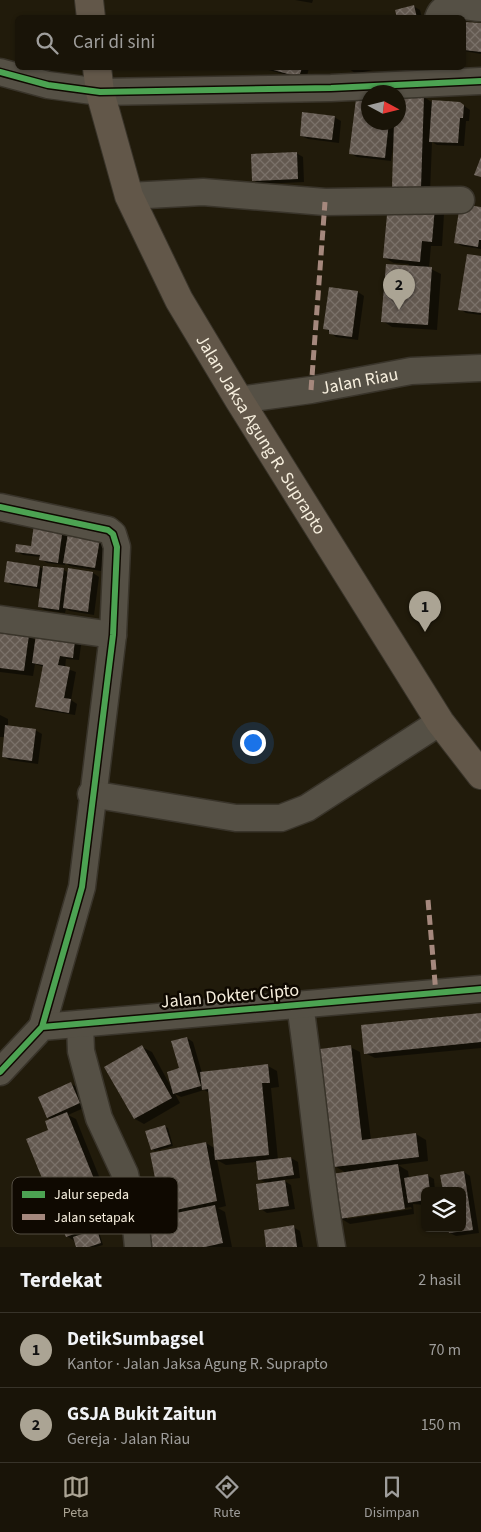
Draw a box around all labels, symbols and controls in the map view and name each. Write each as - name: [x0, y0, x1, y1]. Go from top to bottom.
- search box: [15, 15, 466, 70]
- icon: search: [33, 29, 61, 57]
- text: Cari di sini: [73, 29, 155, 56]
- north arrow: [361, 85, 406, 130]
- pin: 2: [383, 269, 415, 310]
- street label: Jalan Jaksa Agung R. Suprapto: [190, 330, 332, 539]
- street label: Jalan Riau: [319, 361, 400, 400]
- pin: 1: [409, 591, 441, 632]
- your location: [240, 730, 266, 756]
- street label: Jalan Dokter Cipto: [160, 978, 300, 1014]
- legend: [12, 1177, 178, 1234]
- text: Jalur sepeda: [54, 1185, 129, 1205]
- map controls: [421, 1187, 466, 1232]
- button: layers: [421, 1187, 466, 1232]
- text: Jalan setapak: [54, 1208, 135, 1228]
- text: Terdekat: [20, 1265, 102, 1295]
- text: 2 hasil: [418, 1269, 461, 1291]
- text: DetikSumbagsel: [67, 1326, 204, 1353]
- text: 1: [32, 1339, 40, 1361]
- text: 70 m: [429, 1339, 461, 1361]
- text: Kantor · Jalan Jaksa Agung R. Suprapto: [67, 1353, 328, 1375]
- text: GSJA Bukit Zaitun: [67, 1401, 217, 1428]
- text: 2: [32, 1414, 40, 1436]
- text: 150 m: [421, 1414, 461, 1436]
- text: Gereja · Jalan Riau: [67, 1428, 190, 1450]
- tab: Peta: [62, 1473, 90, 1523]
- tab: Rute: [213, 1473, 241, 1523]
- tab: Disimpan: [364, 1473, 419, 1523]

